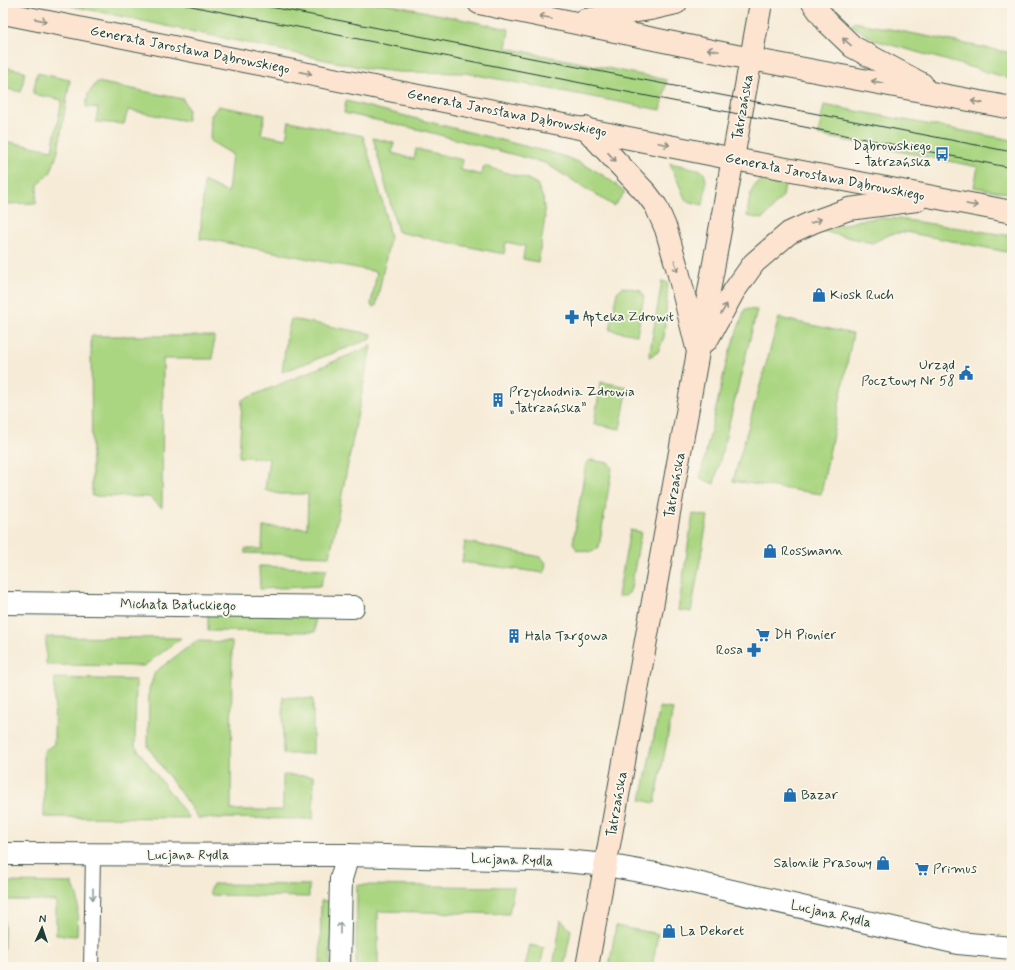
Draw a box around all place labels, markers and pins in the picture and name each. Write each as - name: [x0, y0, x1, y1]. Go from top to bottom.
- place label: Dąbrowskiego - Tatrzańska: [853, 137, 931, 171]
- bus stop icon: Dąbrowskiego - Tatrzańska: [934, 146, 950, 162]
- place label: Kiosk Ruch: [830, 286, 894, 304]
- shop icon: Kiosk Ruch: [811, 287, 827, 303]
- place label: Apteka Zdrowit: [583, 308, 674, 327]
- pharmacy icon: Apteka Zdrowit: [564, 309, 580, 325]
- place label: Urząd Pocztowy Nr 58: [861, 356, 955, 390]
- public building icon: Urząd Pocztowy Nr 58: [958, 365, 974, 381]
- place label: Przychodnia Zdrowia „Tatrzańska”: [509, 383, 635, 417]
- building icon: Przychodnia Zdrowia „Tatrzańska”: [490, 392, 506, 408]
- place label: Rossmann: [781, 542, 843, 560]
- shop icon: Rossmann: [762, 543, 778, 559]
- place label: DH Pionier: [774, 626, 836, 644]
- place label: Hala Targowa: [525, 627, 608, 647]
- supermarket icon: DH Pionier: [755, 627, 771, 643]
- building icon: Hala Targowa: [506, 628, 522, 644]
- place label: Rosa: [716, 641, 743, 659]
- pharmacy icon: Rosa: [746, 642, 762, 658]
- place label: Bazar: [801, 786, 838, 804]
- shop icon: Bazar: [782, 787, 798, 803]
- place label: Salonik Prasowy: [774, 854, 872, 872]
- shop icon: Salonik Prasowy: [875, 855, 891, 871]
- place label: Primus: [933, 860, 977, 878]
- supermarket icon: Primus: [914, 861, 930, 877]
- place label: La Dekoret: [680, 922, 744, 940]
- shop icon: La Dekoret: [661, 923, 677, 939]

